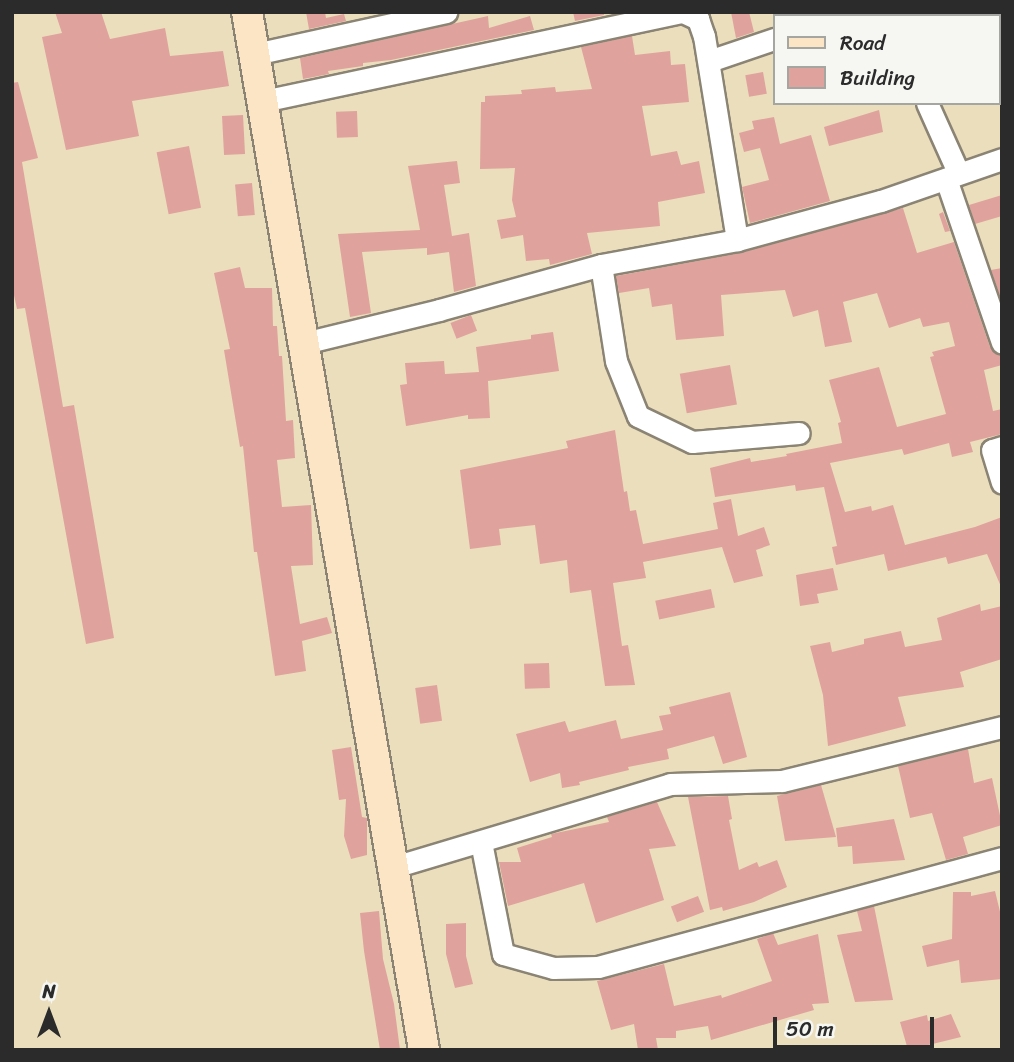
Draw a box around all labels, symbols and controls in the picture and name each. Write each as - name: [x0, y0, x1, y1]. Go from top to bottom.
- legend: [772, 14, 1000, 105]
- text: Road: [840, 24, 885, 62]
- text: Building: [840, 59, 915, 97]
- text: N: [42, 975, 56, 1008]
- north arrow: [14, 978, 84, 1048]
- scale bar: [776, 1002, 937, 1046]
- text: 50 m: [786, 1010, 834, 1048]

